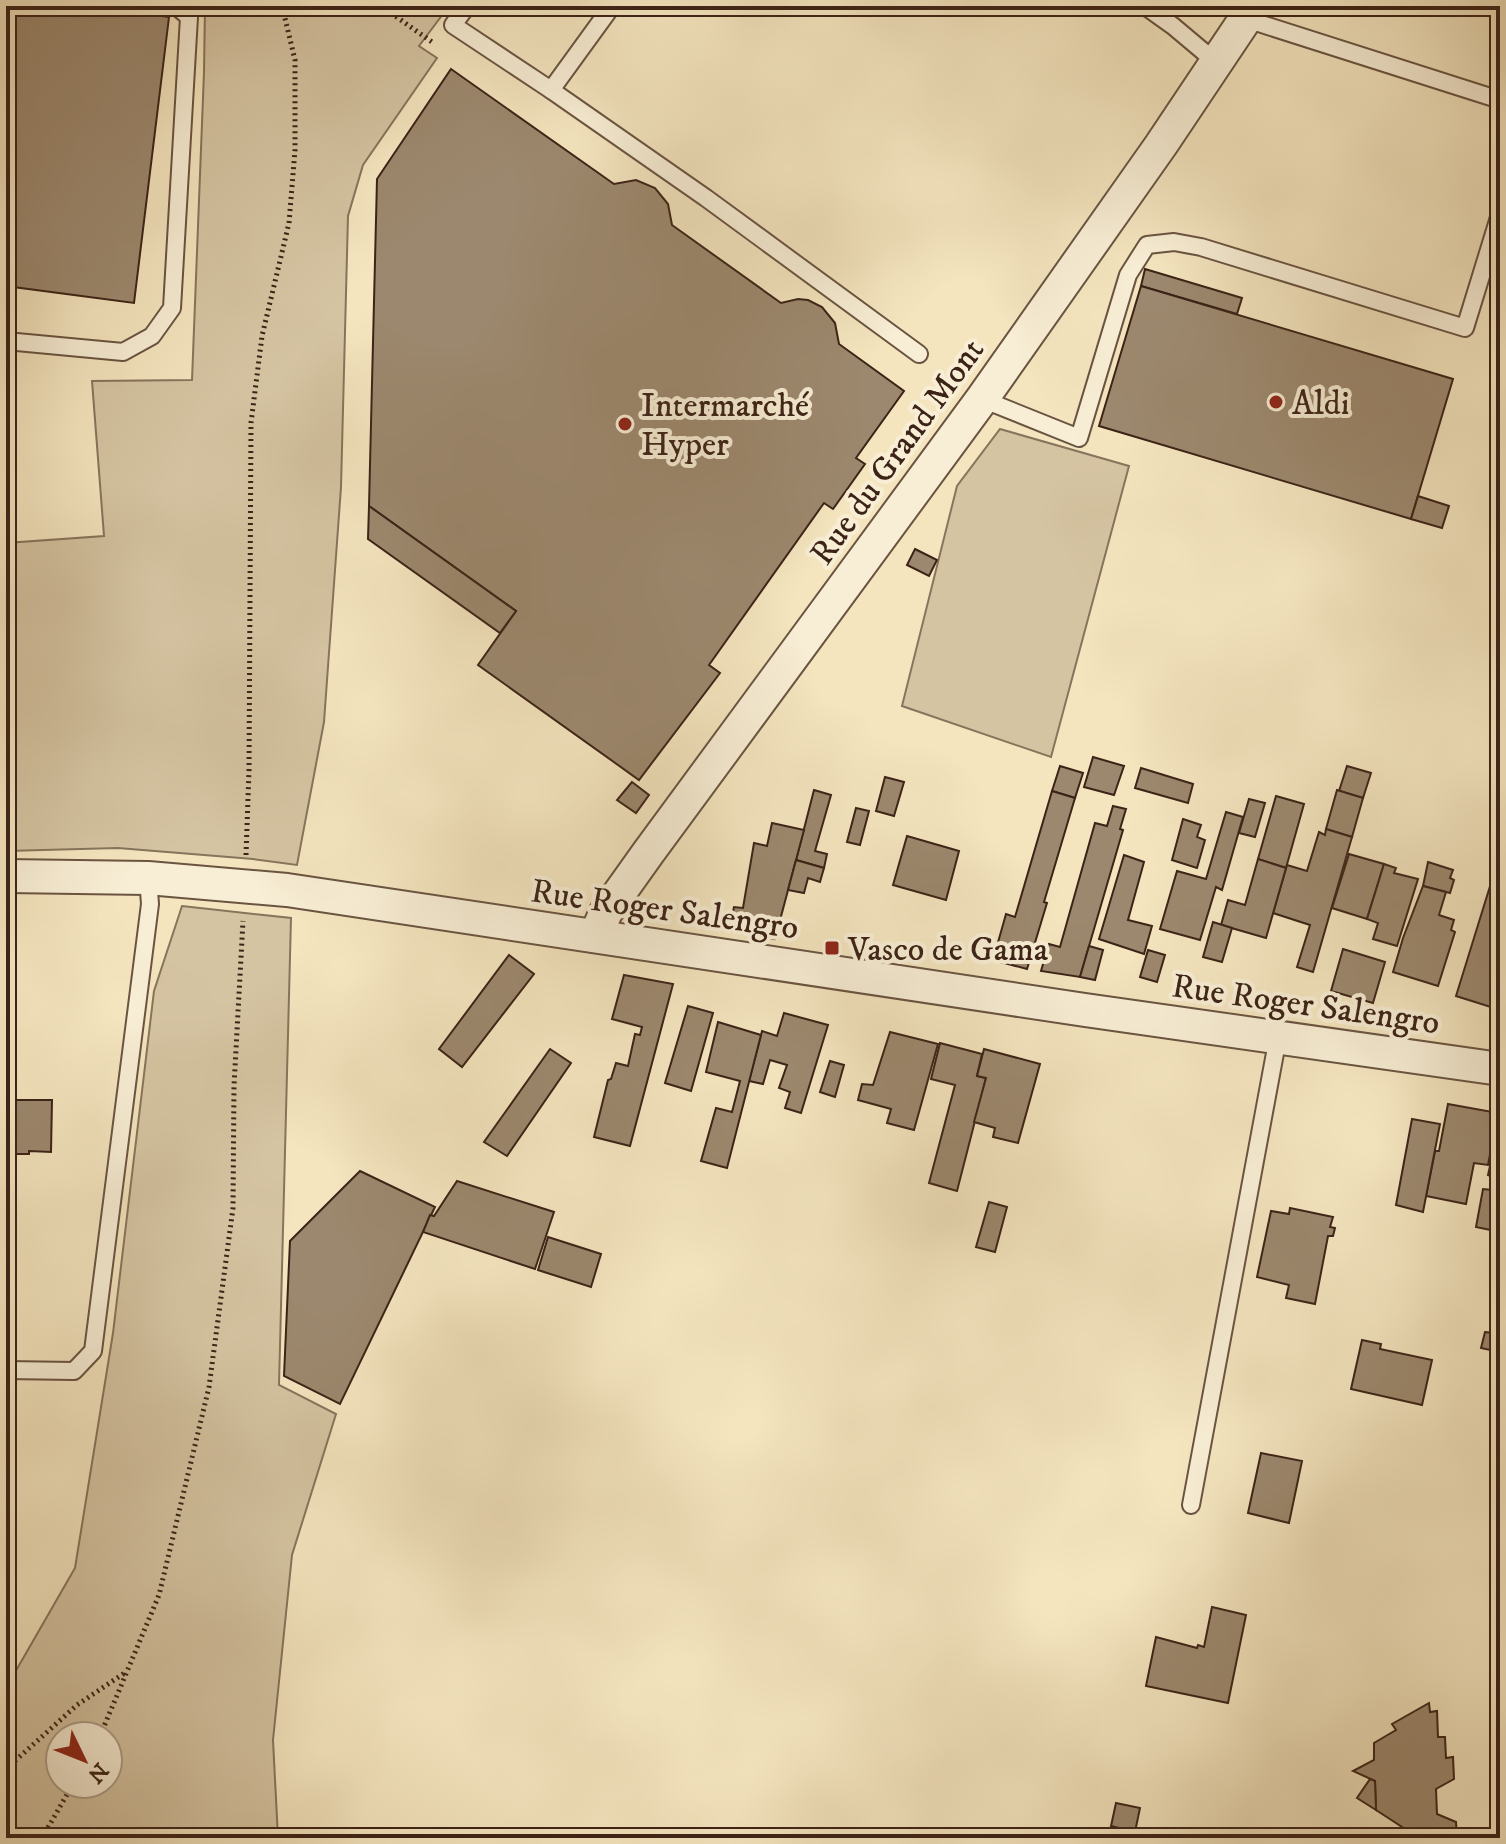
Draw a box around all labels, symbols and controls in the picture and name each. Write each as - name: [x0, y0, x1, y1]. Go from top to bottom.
- street label: Rue du Grand Mont: [801, 331, 994, 574]
- place label: Aldi: [1292, 383, 1350, 425]
- place label: Intermarché Hyper: [641, 385, 809, 466]
- marker: Aldi: [1267, 393, 1285, 411]
- marker: Intermarché Hyper: [616, 415, 634, 433]
- street label: Rue Roger Salengro: [528, 870, 801, 950]
- place label: Vasco de Gama: [847, 929, 1049, 971]
- marker: Vasco de Gama: [823, 939, 841, 957]
- street label: Rue Roger Salengro: [1169, 965, 1442, 1045]
- north arrow: [44, 1720, 124, 1800]
- text: N: [81, 1757, 114, 1788]

